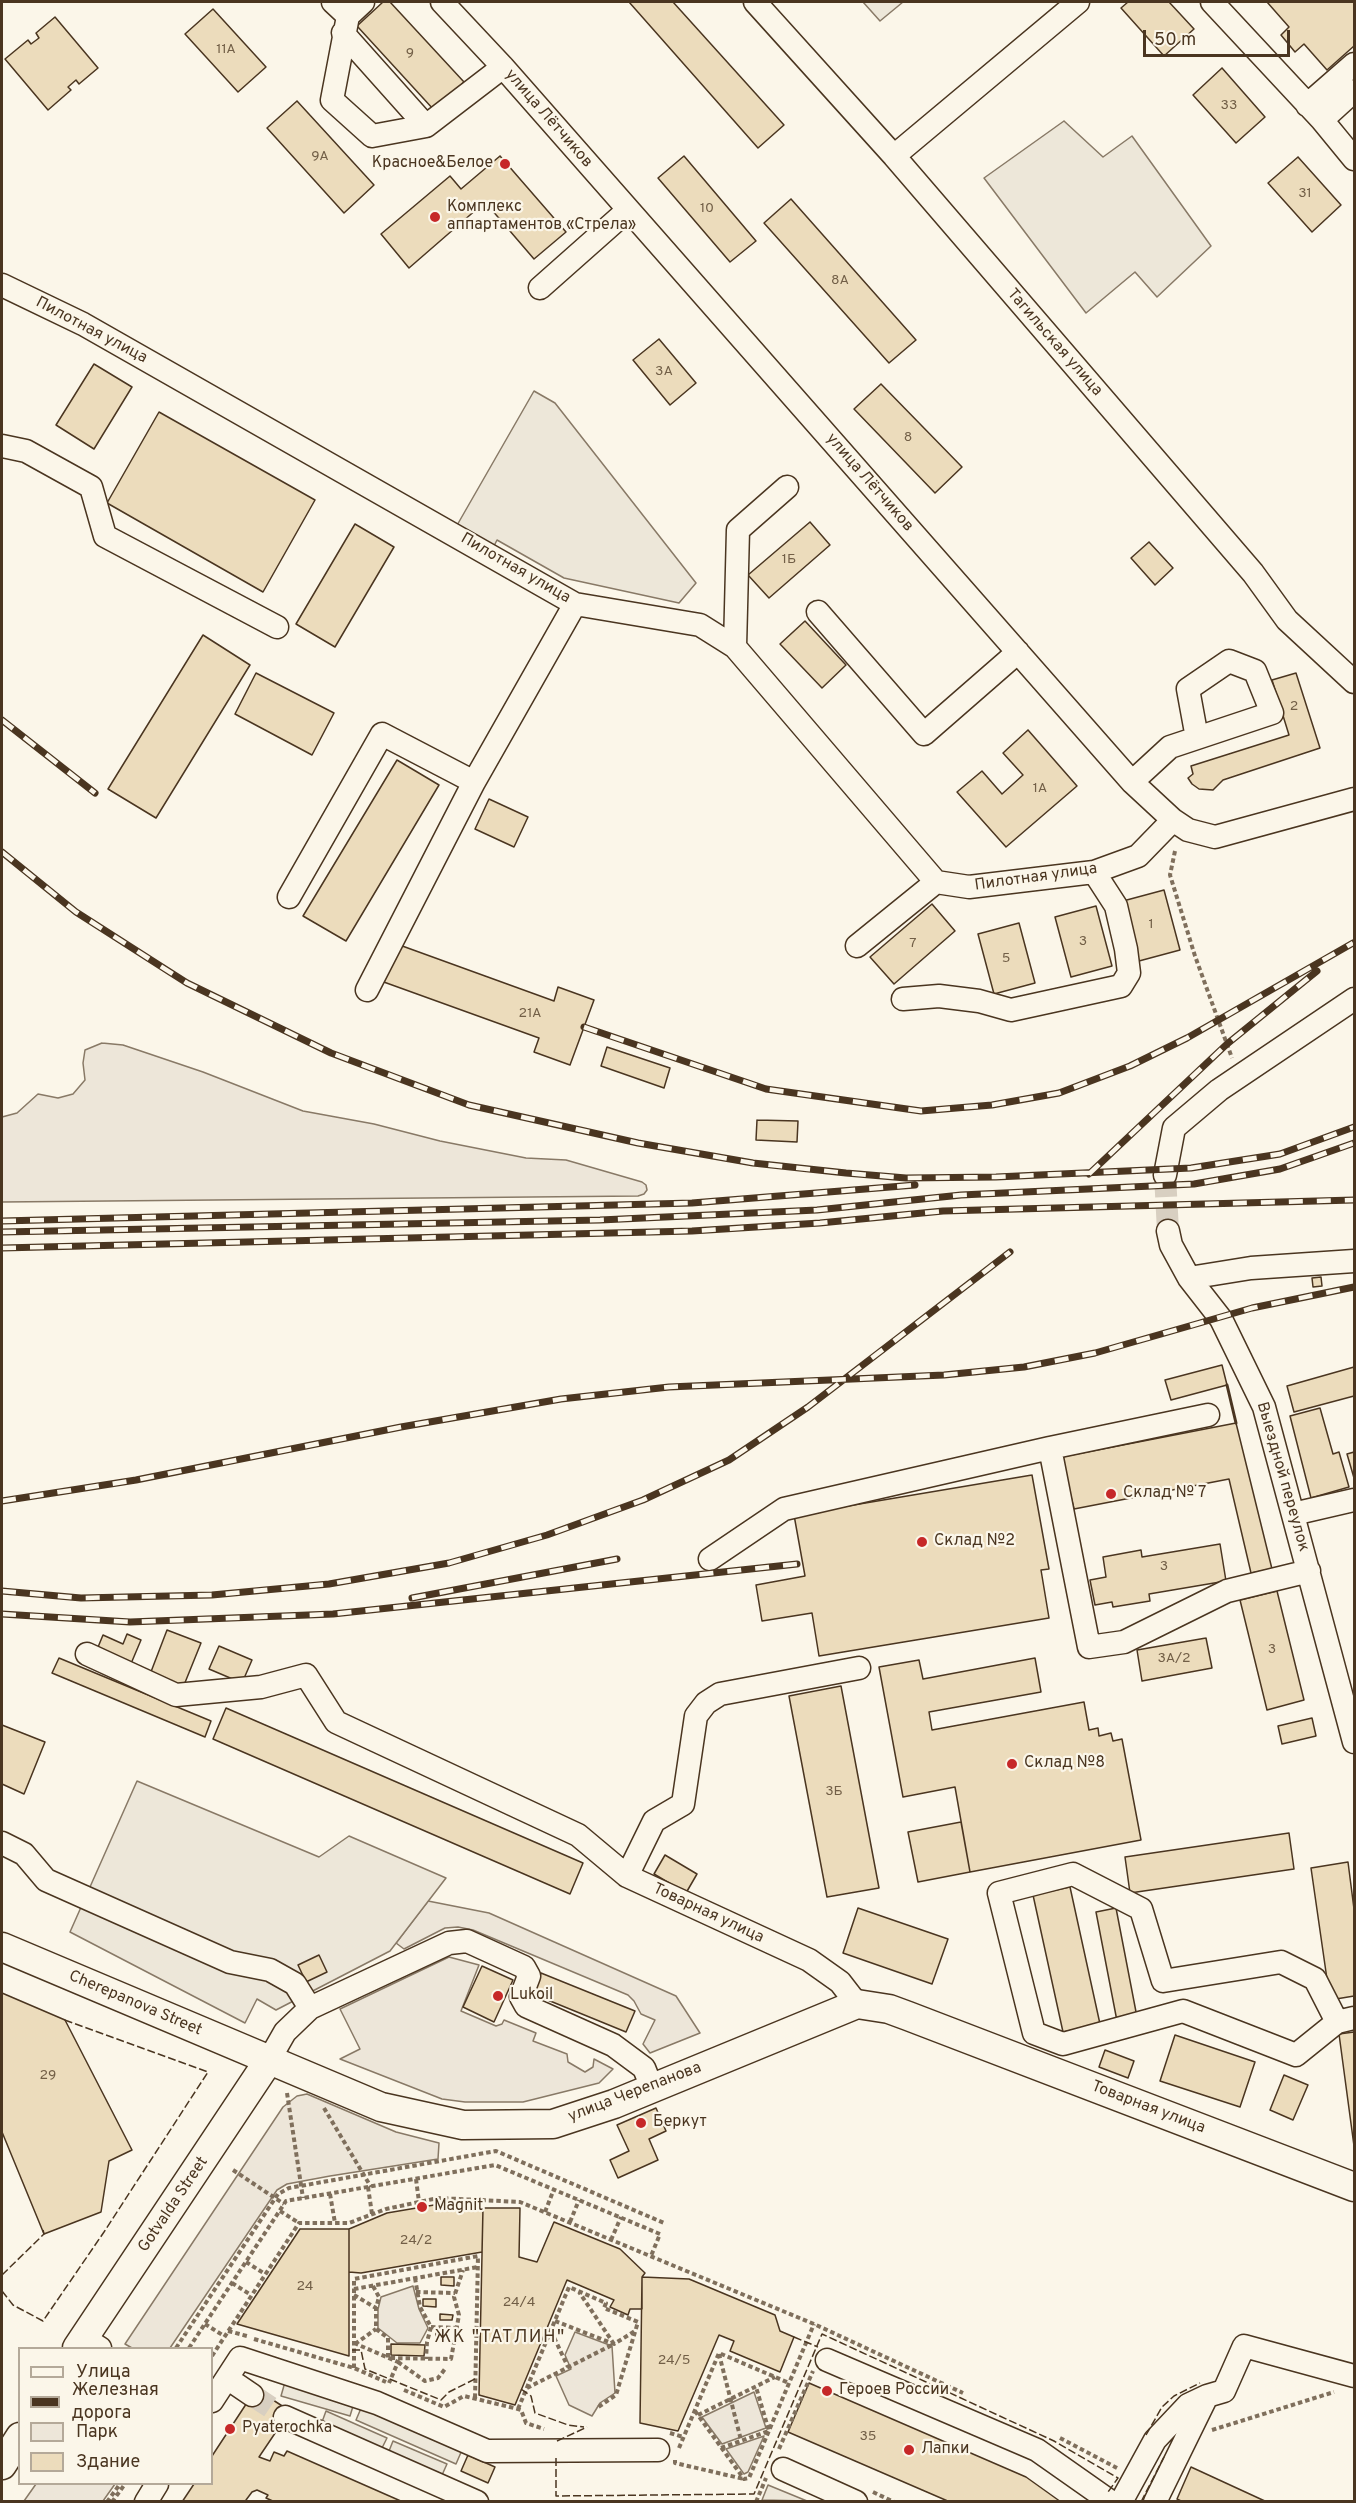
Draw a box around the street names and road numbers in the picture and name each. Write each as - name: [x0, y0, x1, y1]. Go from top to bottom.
- street label: улица Лётчиков: [500, 66, 596, 172]
- street label: Тагильская улица: [1002, 285, 1106, 401]
- street label: Пилотная улица: [32, 294, 150, 368]
- street label: улица Лётчиков: [821, 430, 917, 536]
- street label: Пилотная улица: [457, 530, 573, 608]
- street label: Пилотная улица: [973, 860, 1099, 896]
- street label: Выездной переулок: [1251, 1400, 1313, 1554]
- street label: Товарная улица: [649, 1880, 767, 1948]
- street label: Cherepanova Street: [65, 1967, 205, 2041]
- street label: улица Черепанова: [566, 2059, 704, 2127]
- street label: Товарная улица: [1088, 2077, 1208, 2139]
- street label: Gotvalda Street: [135, 2154, 213, 2256]

